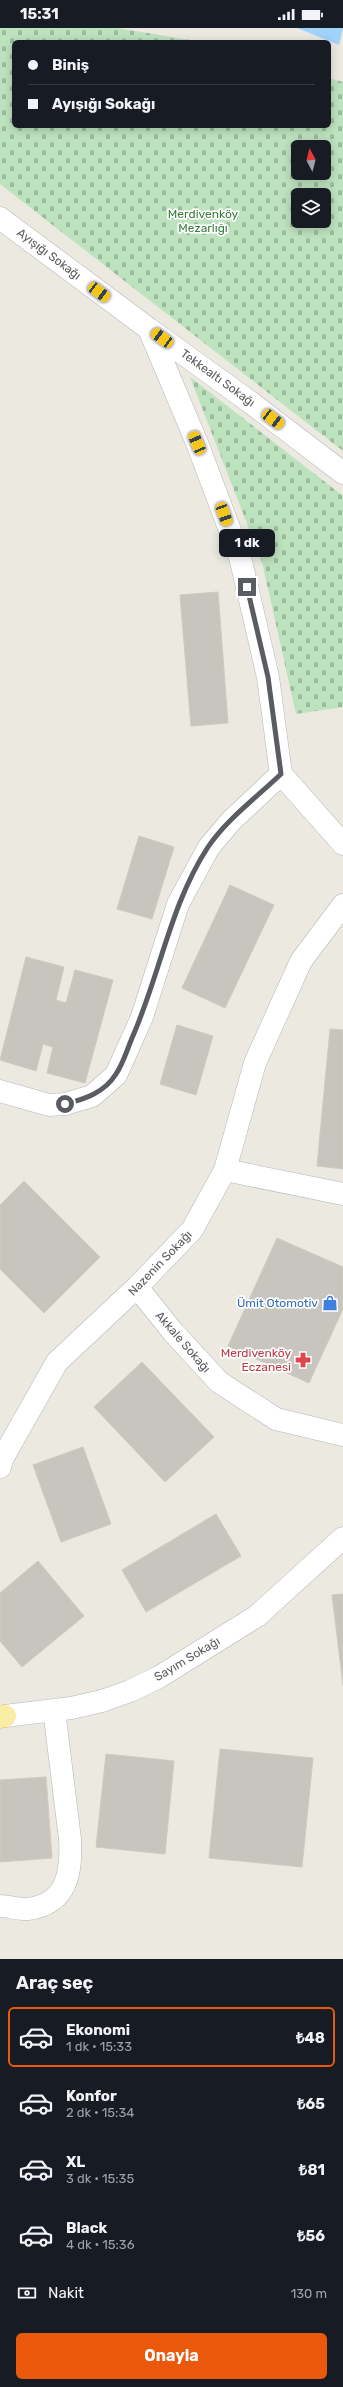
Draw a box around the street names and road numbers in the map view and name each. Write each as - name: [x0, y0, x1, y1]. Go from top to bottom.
- street label: Ayışığı Sokağı: [14, 225, 84, 283]
- street label: Tekkealtı Sokağı: [178, 346, 258, 410]
- street label: Nazenin Sokağı: [125, 1227, 195, 1299]
- street label: Akkale Sokağı: [153, 1308, 213, 1376]
- street label: Sayım Sokağı: [152, 1634, 222, 1684]

